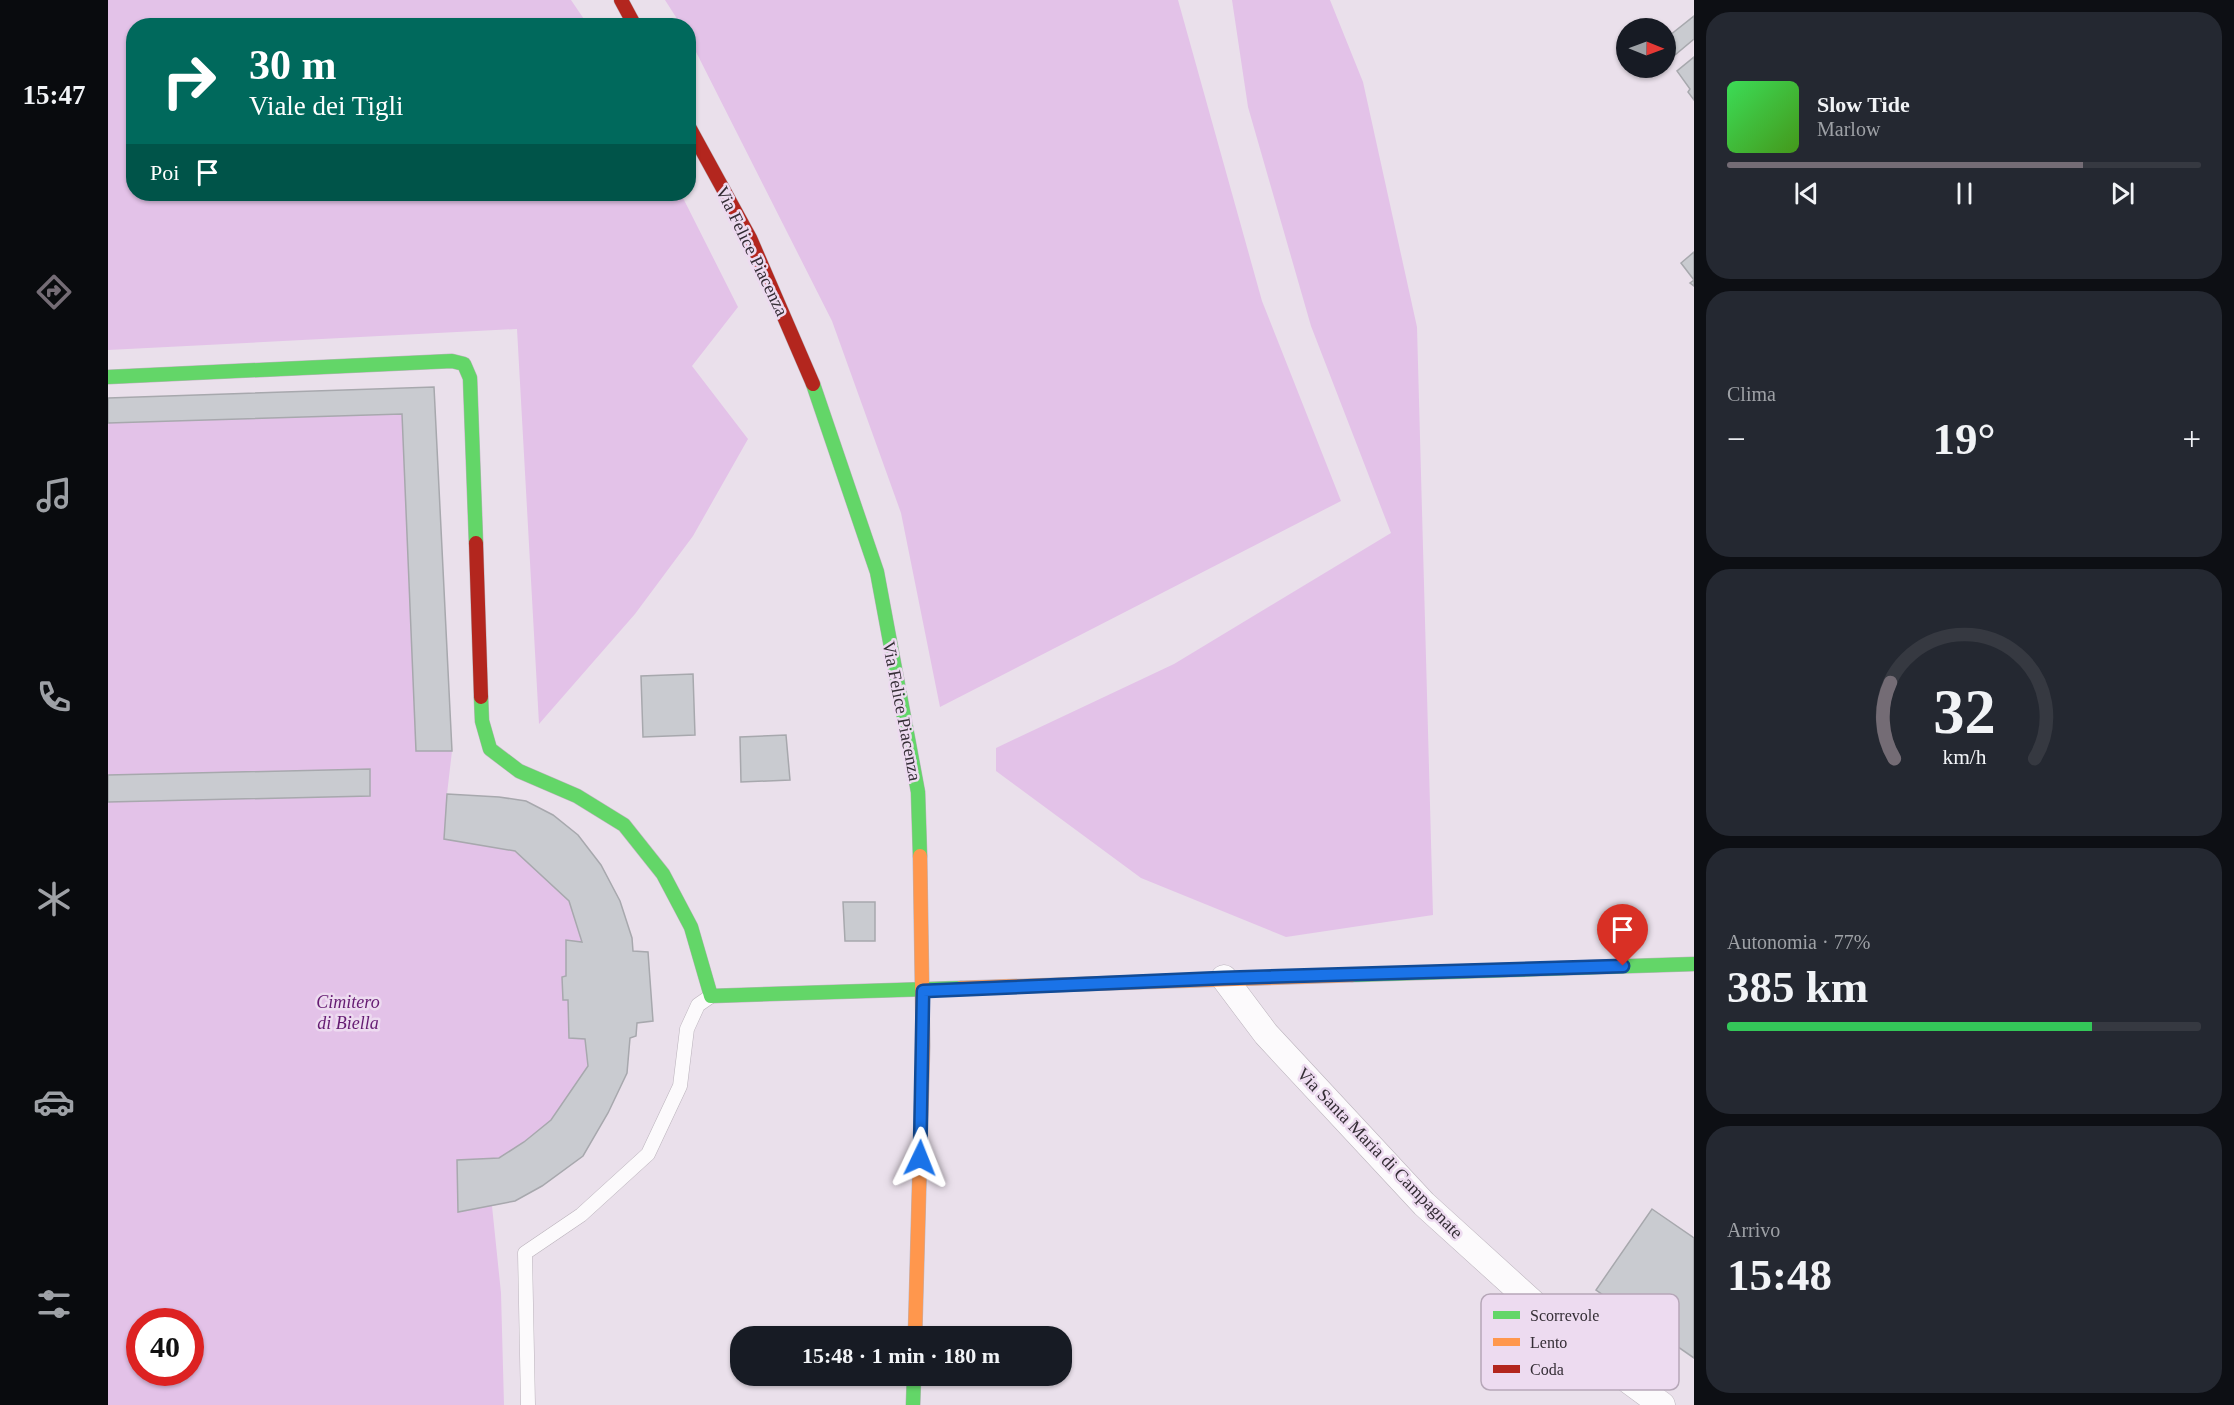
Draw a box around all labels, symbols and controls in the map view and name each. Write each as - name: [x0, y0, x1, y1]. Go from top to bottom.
- north arrow: [1616, 18, 1676, 78]
- map controls: [1616, 18, 1676, 78]
- icon: right: [150, 42, 228, 120]
- text: 30 m: [249, 42, 337, 88]
- text: 15:47: [23, 80, 86, 110]
- text: Viale dei Tigli: [249, 91, 403, 121]
- text: Slow Tide: [1817, 92, 1910, 117]
- text: Marlow: [1817, 118, 1880, 140]
- icon: arrive: [191, 156, 224, 189]
- text: Poi: [150, 160, 179, 185]
- icon: previous: [1790, 177, 1823, 210]
- icon: pause: [1948, 177, 1981, 210]
- icon: next: [2106, 177, 2139, 210]
- street label: Via Felice Piacenza: [712, 183, 792, 319]
- icon: directions: [33, 271, 75, 313]
- text: Clima: [1727, 383, 1776, 405]
- text: 19°: [1933, 414, 1996, 464]
- text: −: [1727, 421, 1746, 457]
- text: +: [2182, 421, 2201, 457]
- icon: music: [33, 474, 75, 516]
- street label: Via Felice Piacenza: [879, 639, 925, 783]
- icon: phone: [33, 676, 75, 718]
- text: 32: [1933, 678, 1995, 747]
- text: km/h: [1942, 746, 1986, 770]
- icon: climate: [33, 878, 75, 920]
- pin: [1597, 904, 1648, 966]
- icon: arrive: [1606, 913, 1639, 946]
- text: Autonomia · 77%: [1727, 931, 1870, 953]
- text: 385 km: [1727, 962, 1868, 1012]
- park label: Cimitero di Biella: [316, 992, 380, 1033]
- street label: Via Santa Maria di Campagnate: [1293, 1063, 1467, 1243]
- icon: car: [33, 1081, 75, 1123]
- position arrow: [888, 1126, 952, 1190]
- text: Arrivo: [1727, 1219, 1780, 1241]
- text: 15:48: [1727, 1250, 1832, 1300]
- icon: filters: [33, 1283, 75, 1325]
- legend: [1481, 1294, 1679, 1390]
- text: Scorrevole: [1530, 1307, 1599, 1324]
- speed limit sign: 40: [126, 1308, 204, 1386]
- text: Lento: [1530, 1334, 1567, 1351]
- text: 15:48 · 1 min · 180 m: [802, 1343, 1000, 1368]
- text: Coda: [1530, 1361, 1564, 1378]

